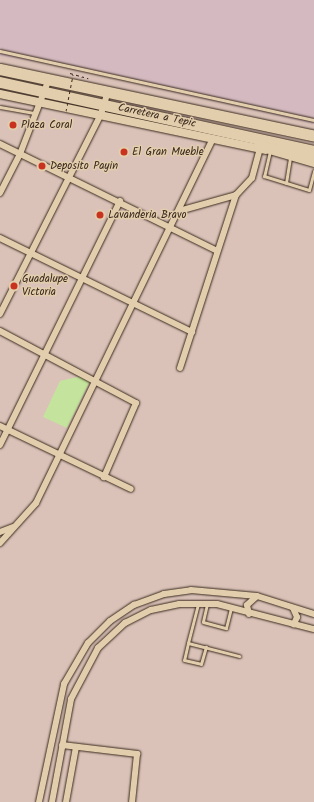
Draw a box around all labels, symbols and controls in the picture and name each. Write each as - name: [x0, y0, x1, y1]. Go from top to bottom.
- street label: Carretera a Tepic: [117, 101, 197, 131]
- place label: Plaza Coral: [21, 118, 72, 132]
- marker: Plaza Coral: [8, 120, 18, 130]
- place label: El Gran Mueble: [132, 145, 204, 159]
- marker: El Gran Mueble: [119, 147, 129, 157]
- place label: Deposito Payin: [50, 159, 118, 173]
- marker: Deposito Payin: [37, 161, 47, 171]
- place label: Lavanderia Bravo: [108, 208, 187, 222]
- marker: Lavanderia Bravo: [95, 210, 105, 220]
- place label: Guadalupe Victoria: [22, 273, 68, 299]
- marker: Guadalupe Victoria: [9, 281, 19, 291]

